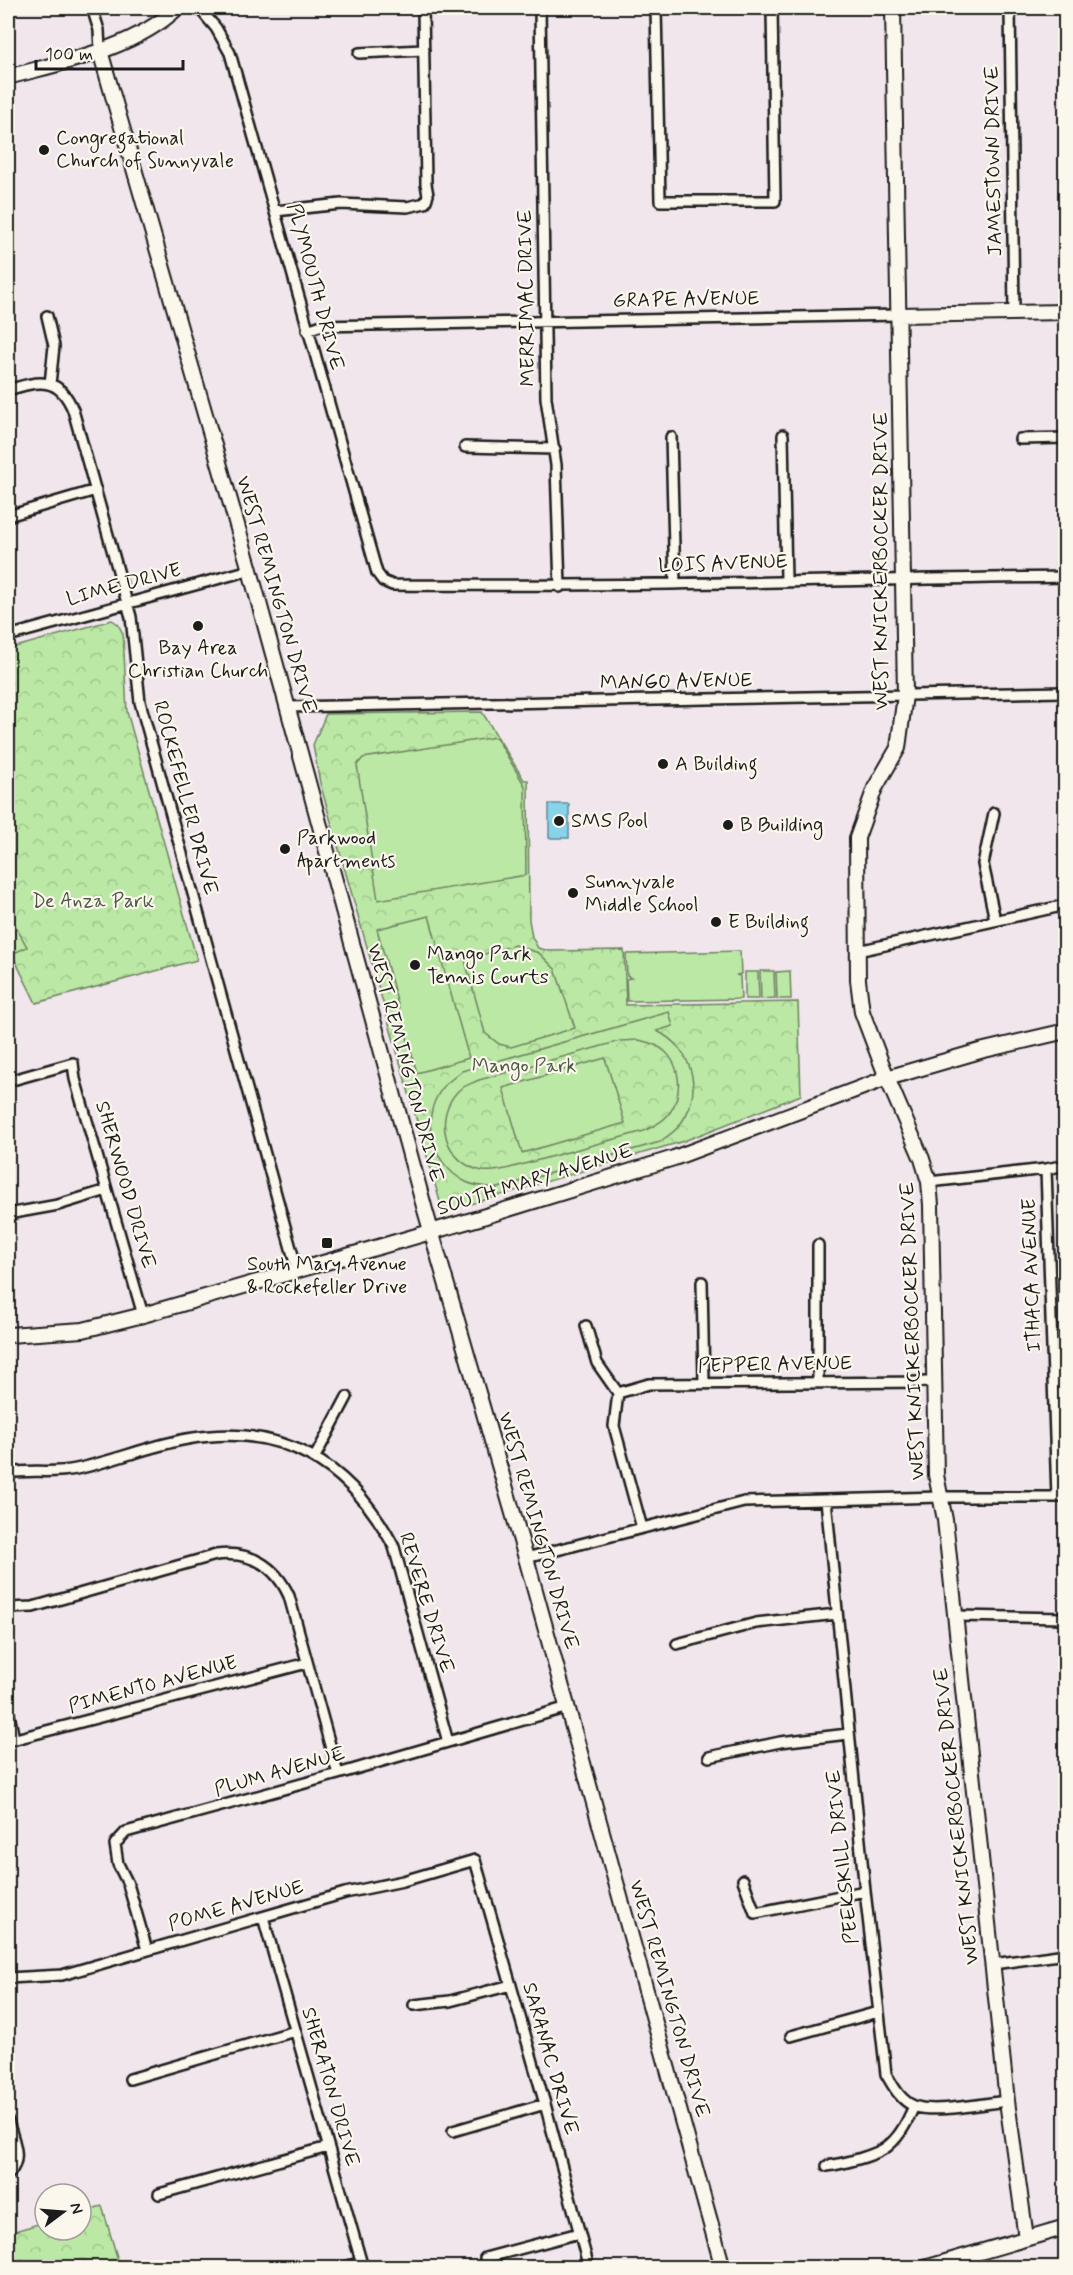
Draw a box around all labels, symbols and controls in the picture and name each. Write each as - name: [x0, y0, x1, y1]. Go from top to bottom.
- scale bar: [36, 33, 183, 71]
- text: 100 m: [45, 43, 93, 67]
- street label: JAMESTOWN DRIVE: [979, 65, 1009, 257]
- place label: Congregational Church of Sunnyvale: [56, 125, 234, 175]
- marker: Congregational Church of Sunnyvale: [37, 143, 51, 157]
- street label: PLYMOUTH DRIVE: [280, 200, 350, 374]
- street label: MERRIMAC DRIVE: [512, 209, 542, 387]
- street label: GRAPE AVENUE: [613, 285, 759, 315]
- street label: WEST KNICKERBOCKER DRIVE: [868, 412, 895, 710]
- street label: WEST REMINGTON DRIVE: [229, 473, 323, 717]
- street label: LOIS AVENUE: [658, 548, 788, 580]
- street label: LIME DRIVE: [64, 557, 184, 613]
- marker: Bay Area Christian Church: [191, 619, 205, 633]
- place label: Bay Area Christian Church: [128, 635, 268, 685]
- street label: MANGO AVENUE: [600, 667, 752, 697]
- street label: ROCKEFELLER DRIVE: [146, 698, 224, 898]
- place label: A Building: [675, 751, 758, 780]
- marker: A Building: [656, 757, 670, 771]
- place label: SMS Pool: [571, 808, 648, 835]
- place label: B Building: [740, 812, 823, 840]
- marker: SMS Pool: [552, 814, 566, 828]
- marker: B Building: [721, 818, 735, 832]
- place label: Parkwood Apartments: [297, 825, 395, 876]
- marker: Parkwood Apartments: [278, 842, 292, 856]
- place label: Sunnyvale Middle School: [585, 869, 698, 919]
- marker: Sunnyvale Middle School: [566, 886, 580, 900]
- park label: De Anza Park: [32, 888, 154, 915]
- place label: E Building: [728, 909, 809, 938]
- marker: E Building: [709, 915, 723, 929]
- street label: WEST REMINGTON DRIVE: [360, 941, 450, 1185]
- place label: Mango Park Tennis Courts: [427, 941, 549, 991]
- marker: Mango Park Tennis Courts: [408, 958, 422, 972]
- park label: Mango Park: [472, 1053, 576, 1081]
- street label: SHERWOOD DRIVE: [88, 1098, 162, 1272]
- street label: SOUTH MARY AVENUE: [434, 1137, 636, 1223]
- street label: WEST KNICKERBOCKER DRIVE: [894, 1181, 932, 1481]
- street label: ITHACA AVENUE: [1016, 1198, 1048, 1352]
- marker: South Mary Avenue & Rockefeller Drive: [320, 1236, 334, 1250]
- place label: South Mary Avenue & Rockefeller Drive: [247, 1251, 407, 1301]
- street label: PEPPER AVENUE: [698, 1350, 852, 1380]
- street label: WEST REMINGTON DRIVE: [491, 1409, 585, 1653]
- street label: REVERE DRIVE: [392, 1529, 460, 1677]
- street label: PIMENTO AVENUE: [66, 1649, 240, 1721]
- street label: WEST KNICKERBOCKER DRIVE: [928, 1666, 986, 1966]
- street label: PLUM AVENUE: [211, 1740, 349, 1804]
- street label: PEEKSKILL DRIVE: [820, 1768, 866, 1946]
- street label: POME AVENUE: [165, 1874, 307, 1938]
- street label: WEST REMINGTON DRIVE: [622, 1877, 716, 2121]
- street label: SARANAC DRIVE: [515, 1980, 585, 2138]
- street label: SHERATON DRIVE: [294, 2004, 366, 2170]
- north arrow: [33, 2182, 93, 2242]
- text: N: [64, 2200, 88, 2216]

